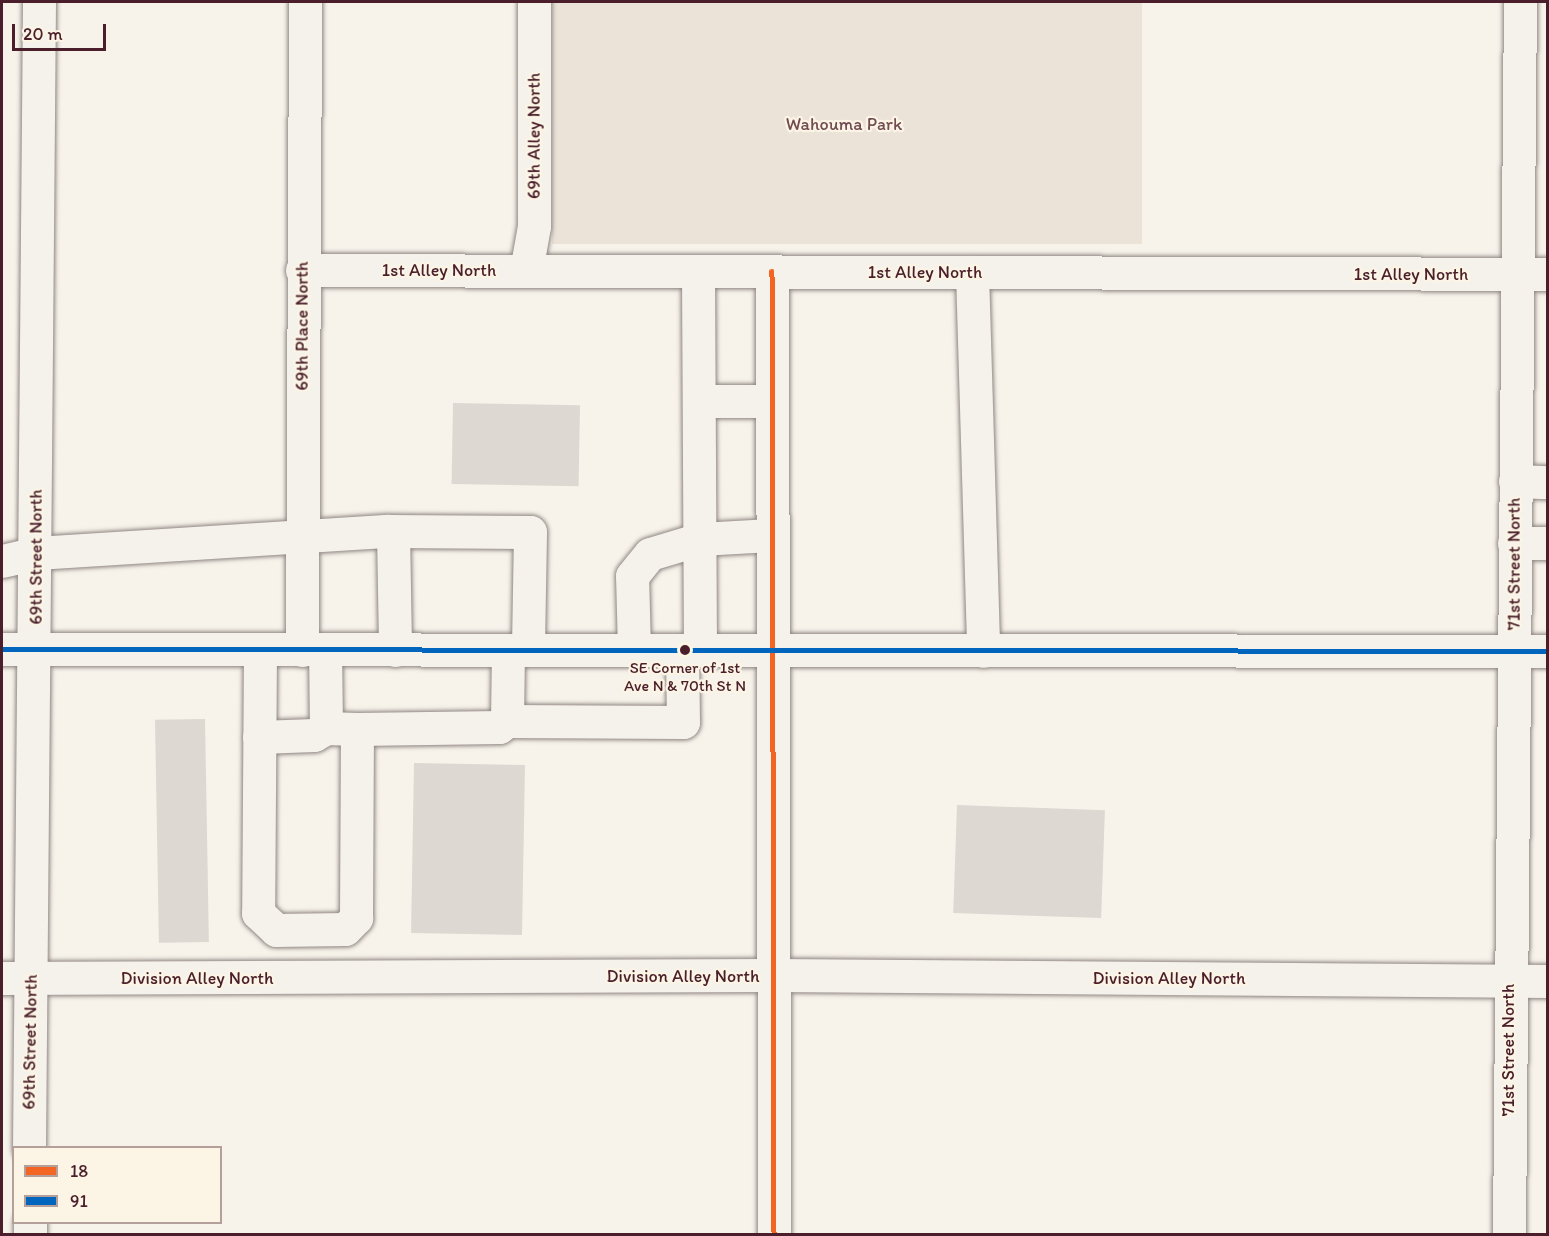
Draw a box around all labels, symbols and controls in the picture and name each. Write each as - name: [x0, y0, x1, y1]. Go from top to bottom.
- scale bar: [15, 12, 110, 50]
- text: 20 m: [23, 23, 63, 45]
- street label: 69th Alley North: [523, 73, 545, 199]
- park label: Wahouma Park: [786, 113, 902, 135]
- street label: 1st Alley North: [382, 259, 496, 281]
- street label: 69th Place North: [291, 261, 313, 391]
- street label: 1st Alley North: [868, 261, 982, 283]
- street label: 1st Alley North: [1354, 263, 1468, 285]
- street label: 69th Street North: [25, 489, 47, 625]
- street label: 71st Street North: [1503, 498, 1525, 630]
- marker: SE Corner of 1st Ave N & 70th St N: [679, 644, 691, 656]
- place label: SE Corner of 1st Ave N & 70th St N: [624, 658, 746, 696]
- street label: Division Alley North: [606, 965, 760, 987]
- street label: Division Alley North: [120, 967, 274, 989]
- street label: Division Alley North: [1092, 967, 1246, 989]
- street label: 69th Street North: [18, 974, 42, 1110]
- street label: 71st Street North: [1497, 984, 1519, 1116]
- legend: [12, 1146, 222, 1224]
- text: 18: [70, 1160, 88, 1182]
- text: 91: [70, 1190, 88, 1212]

